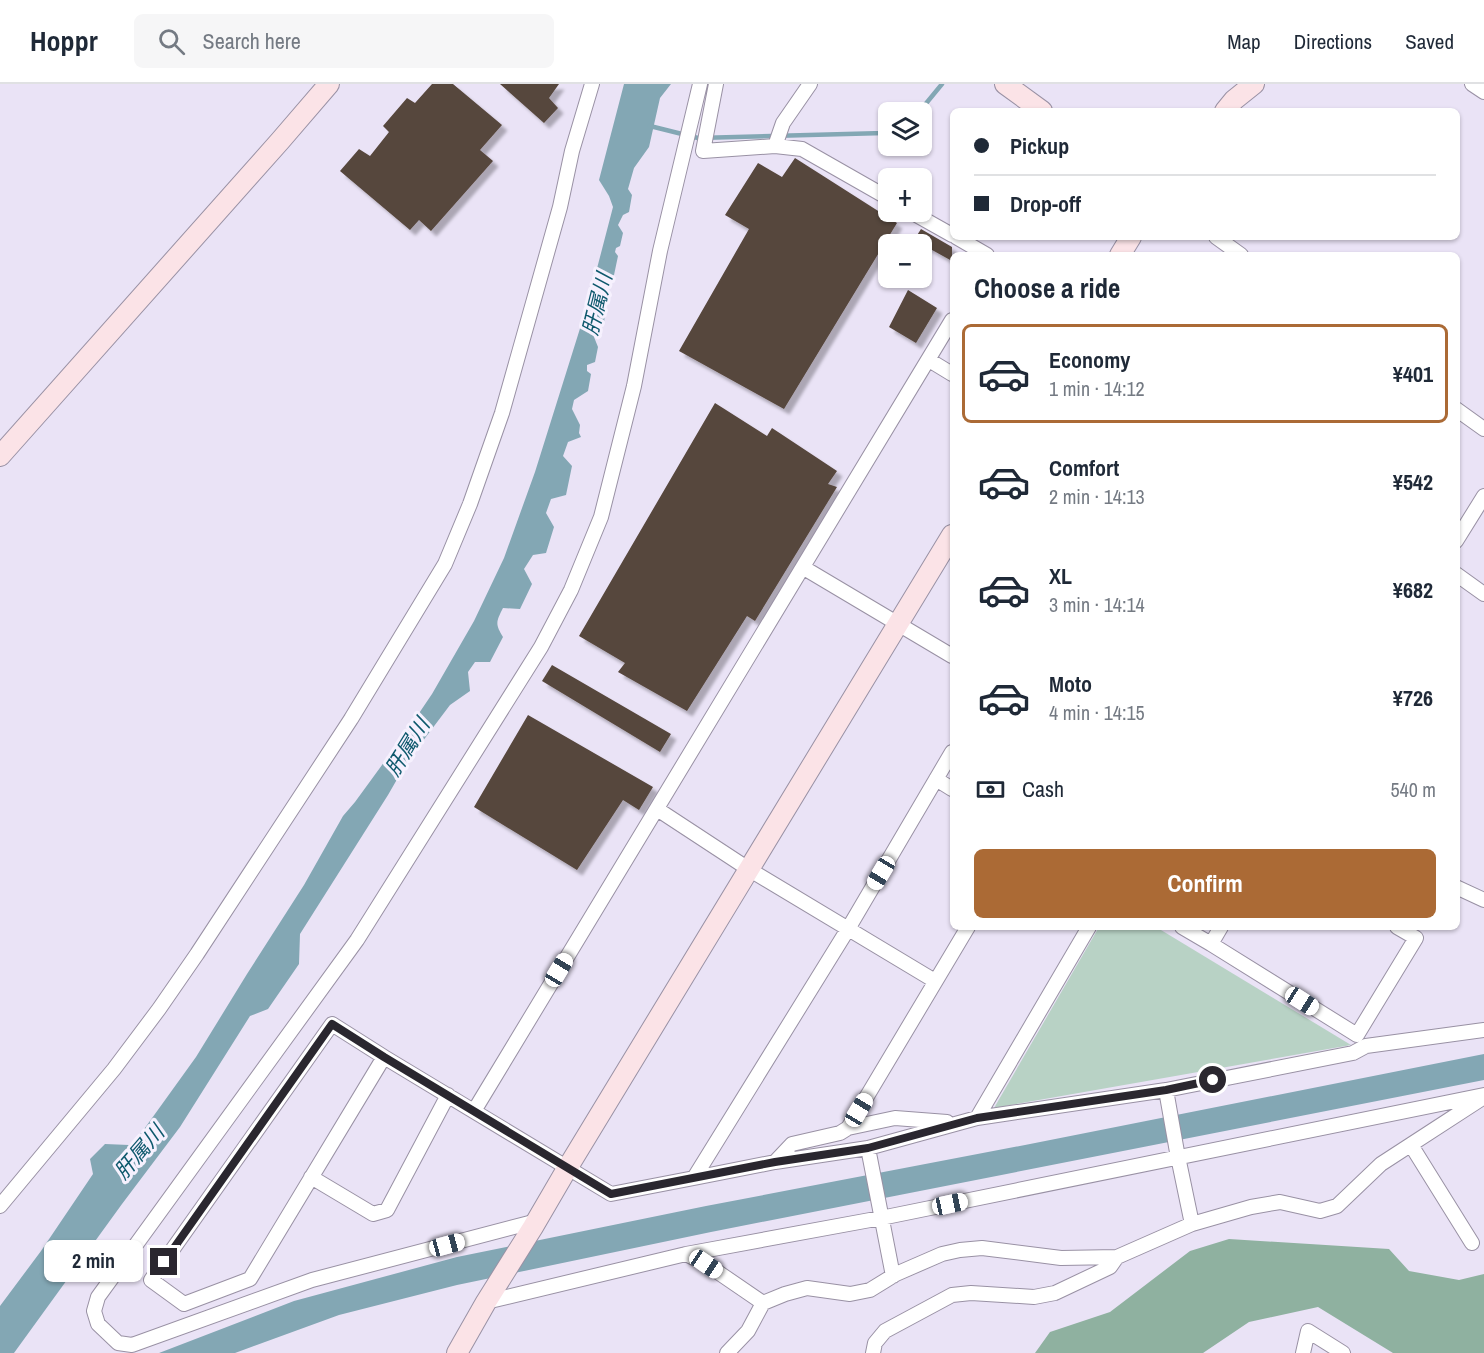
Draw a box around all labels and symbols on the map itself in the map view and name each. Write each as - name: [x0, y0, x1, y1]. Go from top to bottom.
- water label: 肝属川: [575, 268, 619, 338]
- water label: 肝属川: [378, 711, 437, 781]
- car: [864, 853, 898, 893]
- car: [542, 950, 576, 990]
- car: [1282, 984, 1322, 1018]
- route start: [1199, 1066, 1226, 1093]
- car: [842, 1090, 876, 1130]
- water label: 肝属川: [107, 1117, 172, 1185]
- car: [931, 1191, 969, 1217]
- car: [427, 1232, 467, 1258]
- callout: 2 min: [44, 1241, 143, 1283]
- car: [686, 1246, 726, 1282]
- route end: [150, 1248, 177, 1275]

